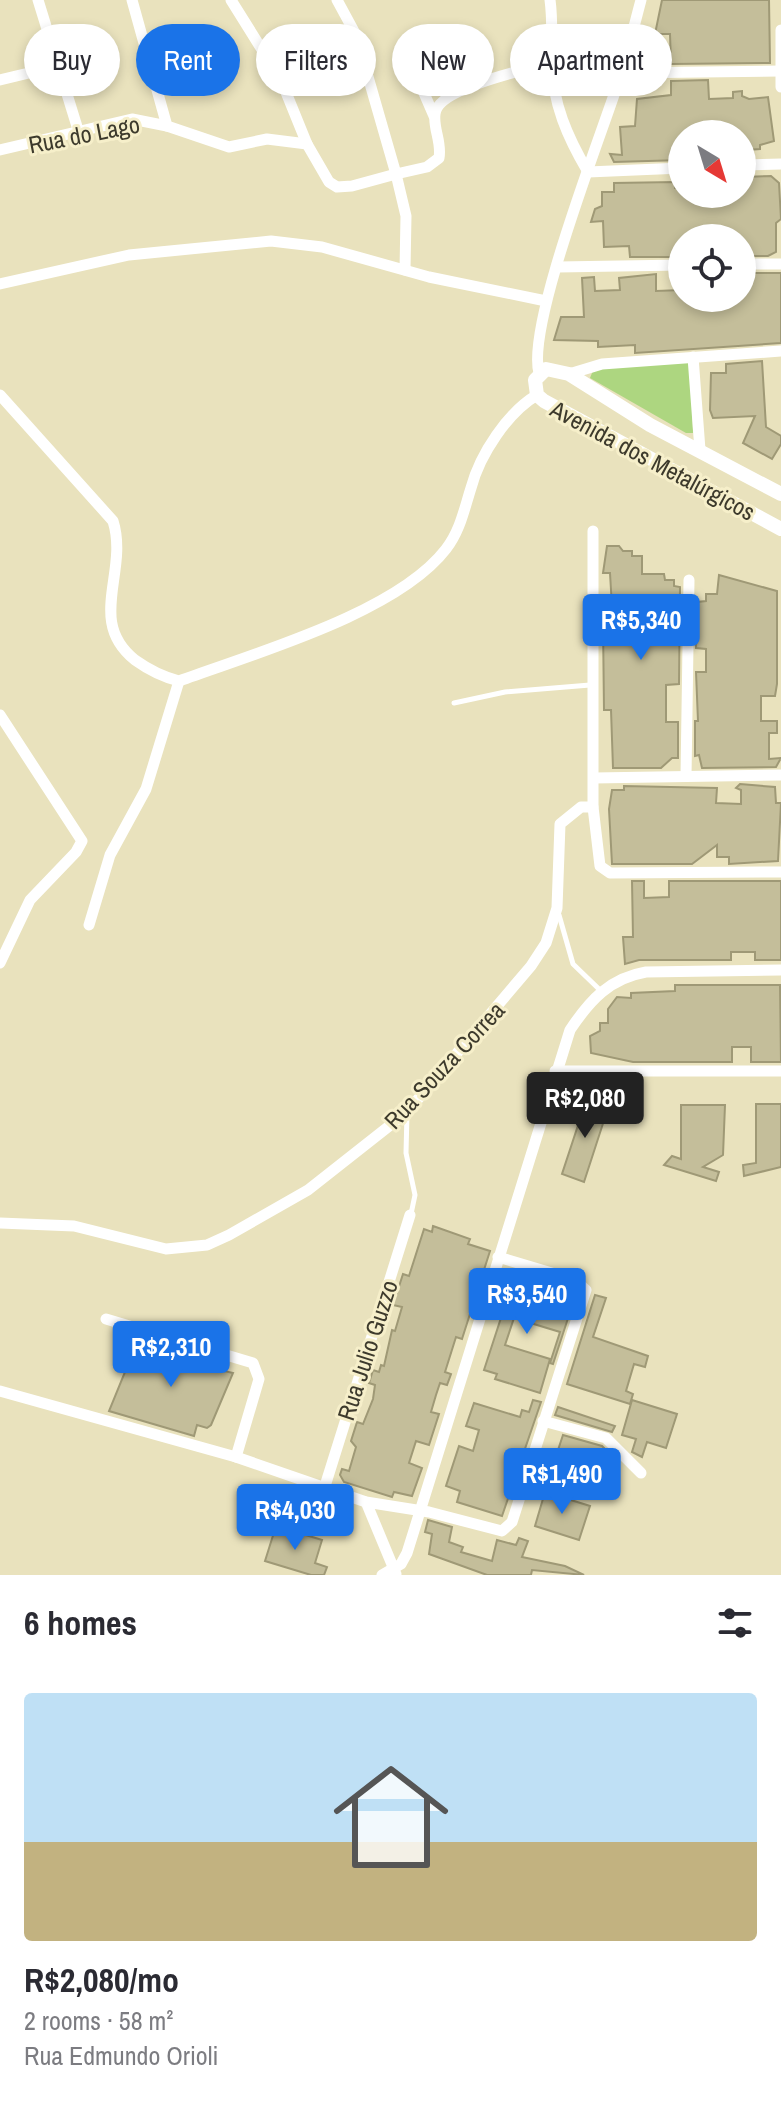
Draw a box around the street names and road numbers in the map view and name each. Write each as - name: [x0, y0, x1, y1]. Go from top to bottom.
- street label: Rua do Lago: [26, 108, 142, 160]
- street label: Avenida dos Metalúrgicos: [544, 392, 761, 527]
- street label: Rua Souza Correa: [377, 994, 511, 1136]
- street label: Rua Julio Guzzo: [329, 1276, 405, 1424]

